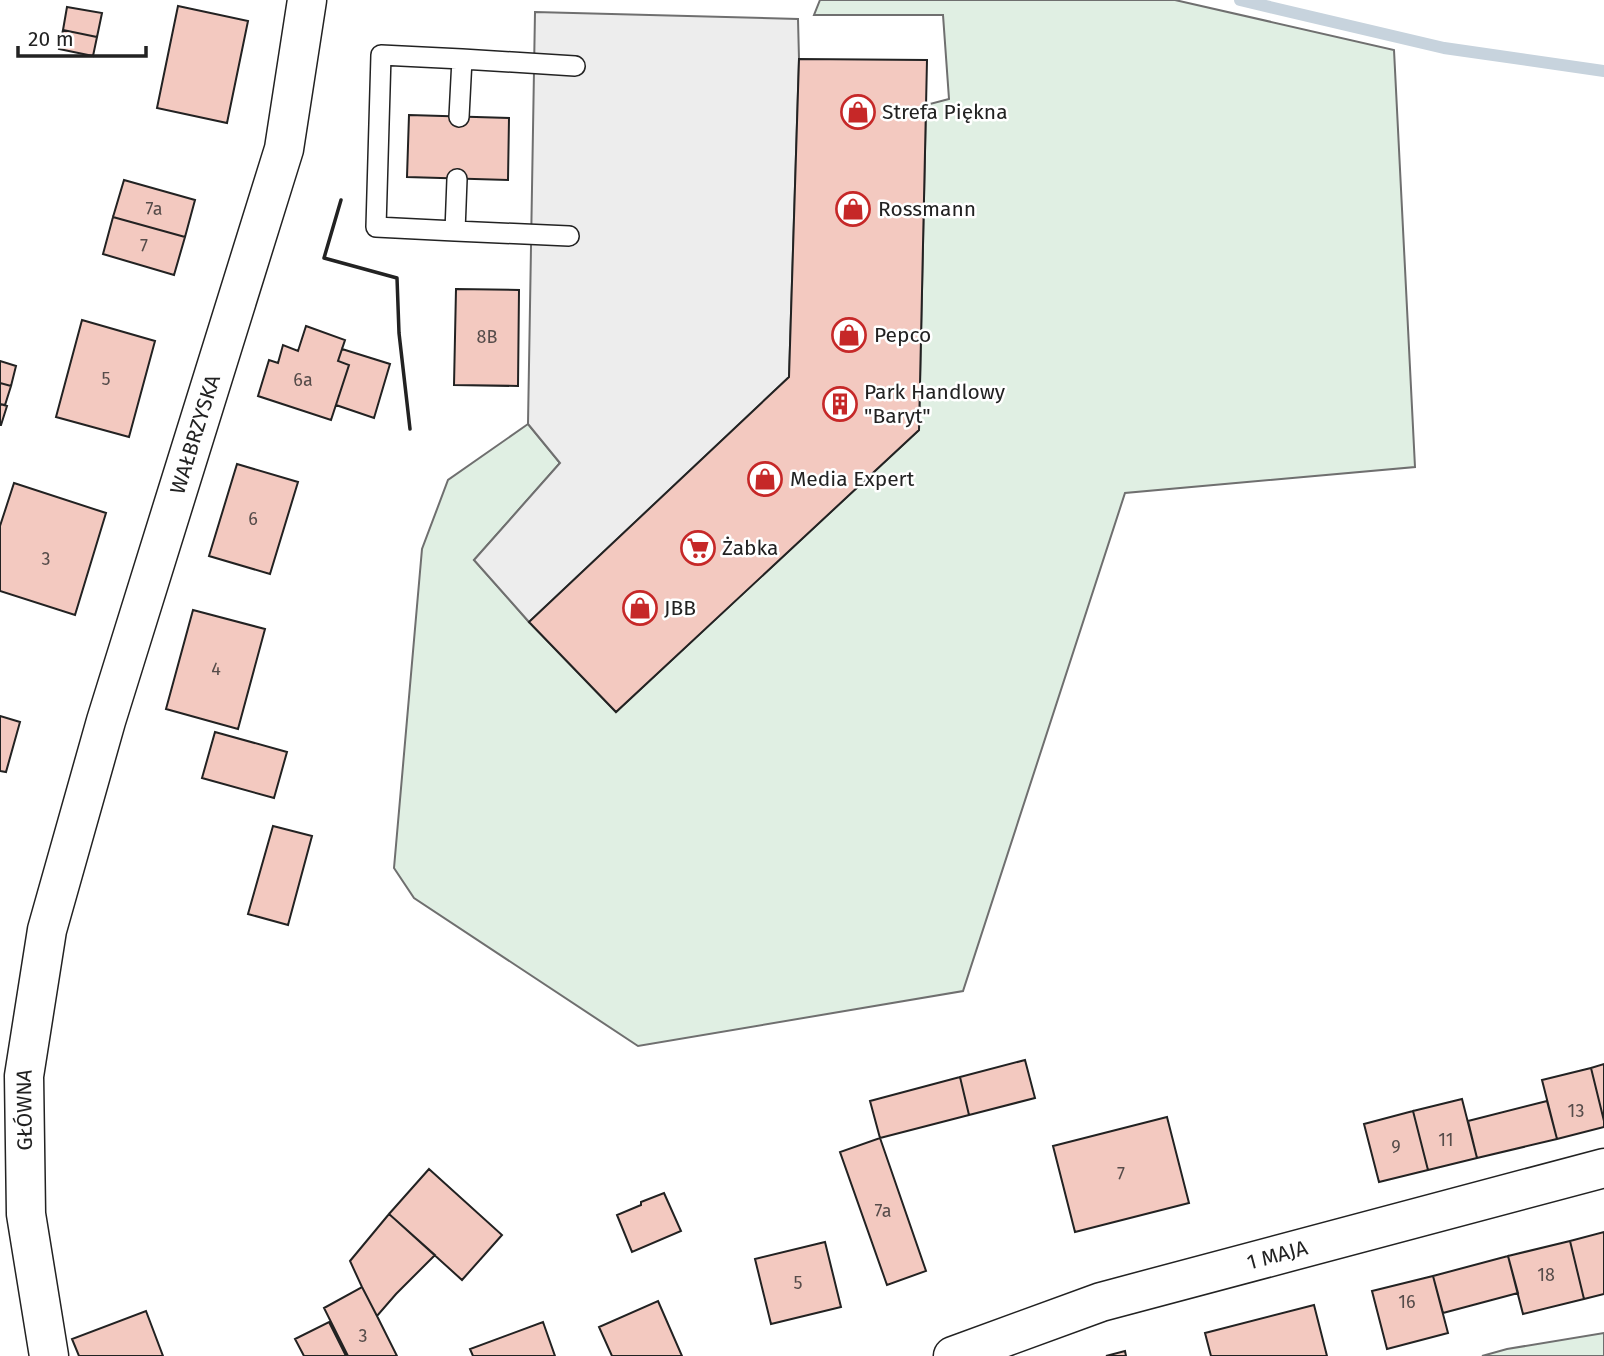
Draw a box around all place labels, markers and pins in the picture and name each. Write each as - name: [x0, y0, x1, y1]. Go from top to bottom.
- shop icon: Strefa Piękna: [839, 93, 877, 131]
- place label: Strefa Piękna: [882, 99, 1008, 125]
- shop icon: Rossmann: [834, 190, 872, 228]
- place label: Rossmann: [878, 196, 976, 222]
- shop icon: Pepco: [830, 316, 868, 354]
- place label: Pepco: [874, 322, 931, 348]
- place label: Park Handlowy "Baryt": [864, 379, 1006, 429]
- building icon: Park Handlowy "Baryt": [821, 385, 859, 423]
- shop icon: Media Expert: [746, 460, 784, 498]
- place label: Media Expert: [790, 466, 915, 492]
- supermarket icon: Żabka: [679, 529, 717, 567]
- place label: Żabka: [722, 535, 778, 561]
- shop icon: JBB: [621, 589, 659, 627]
- place label: JBB: [664, 595, 696, 621]

